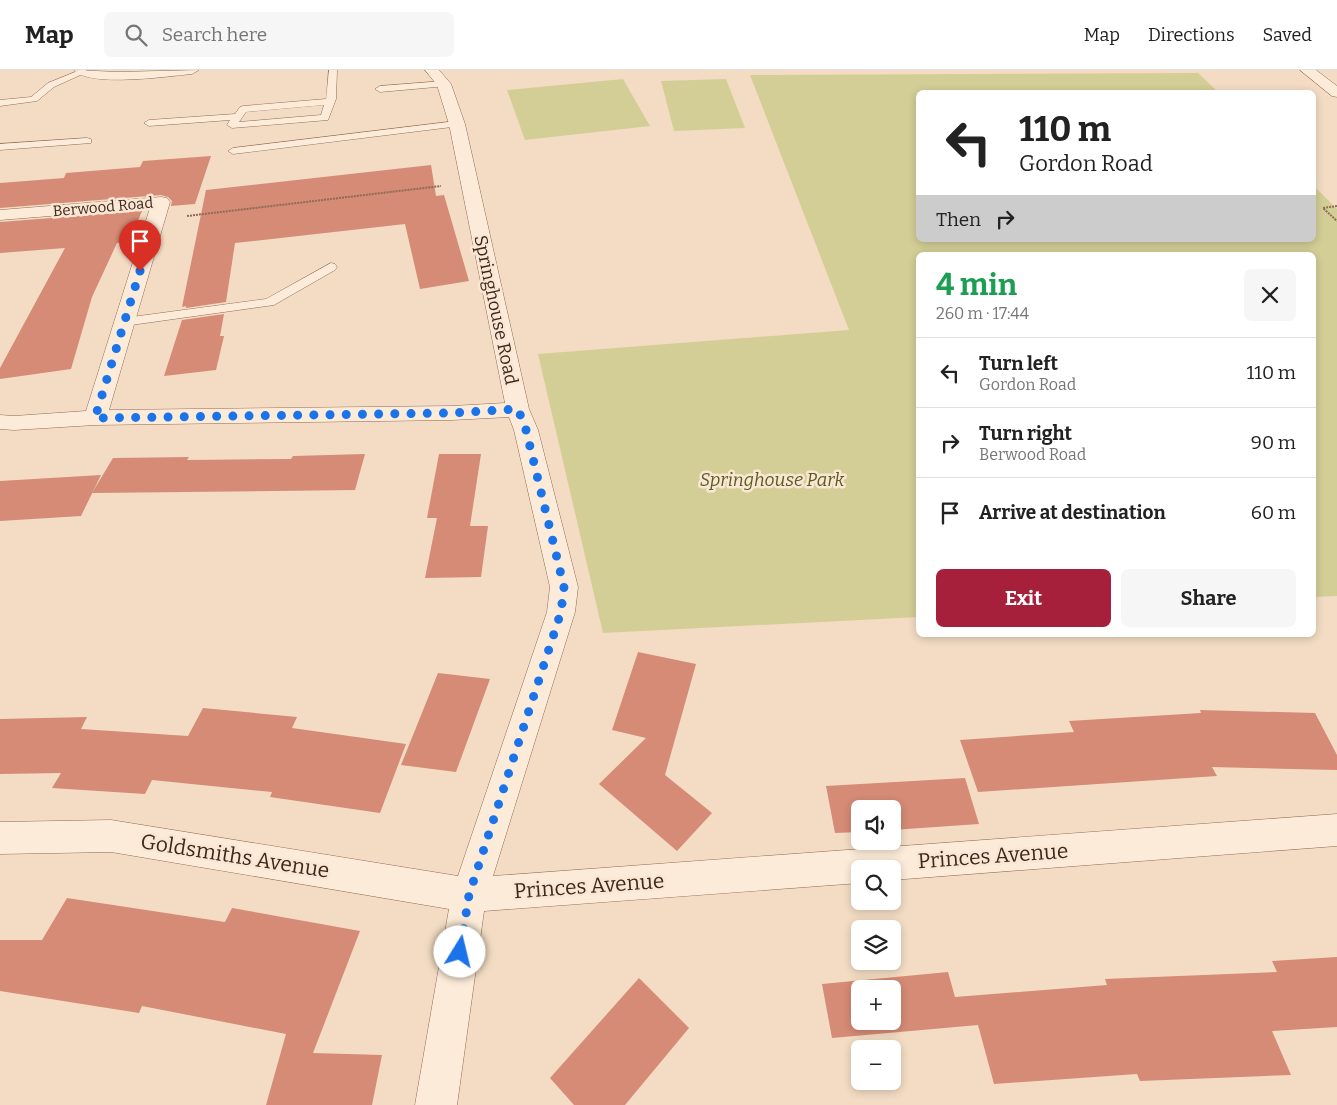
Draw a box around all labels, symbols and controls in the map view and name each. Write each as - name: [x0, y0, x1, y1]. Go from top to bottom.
- search box: [104, 12, 454, 57]
- text: Map: [25, 21, 74, 49]
- icon: search: [122, 21, 150, 49]
- text: Search here: [162, 23, 267, 46]
- text: Map: [1084, 24, 1120, 46]
- text: Directions: [1148, 24, 1235, 46]
- text: Saved: [1263, 24, 1312, 46]
- text: 110 m: [1019, 108, 1111, 150]
- icon: left: [936, 110, 1001, 175]
- text: Gordon Road: [1019, 150, 1153, 177]
- street label: Berwood Road: [52, 194, 154, 220]
- icon: right: [991, 205, 1019, 233]
- text: Then: [936, 208, 981, 231]
- pin: [119, 220, 161, 271]
- icon: arrive: [126, 227, 154, 255]
- street label: Springhouse Road: [469, 233, 523, 387]
- text: 4 min: [936, 267, 1017, 303]
- button: close: [1244, 269, 1296, 321]
- text: 260 m · 17:44: [936, 304, 1029, 323]
- text: Turn left: [979, 352, 1058, 375]
- icon: left: [936, 359, 964, 387]
- text: 110 m: [1246, 361, 1296, 384]
- text: Gordon Road: [979, 375, 1076, 394]
- text: Turn right: [979, 422, 1072, 445]
- icon: right: [936, 429, 964, 457]
- text: 90 m: [1251, 431, 1296, 454]
- text: Berwood Road: [979, 445, 1086, 464]
- park label: Springhouse Park: [700, 469, 844, 491]
- icon: arrive: [936, 499, 964, 527]
- text: Arrive at destination: [979, 501, 1166, 524]
- text: 60 m: [1251, 501, 1296, 524]
- button: Exit: [936, 569, 1111, 627]
- button: Share: [1121, 569, 1296, 627]
- map controls: [851, 800, 901, 1090]
- button: sound: [851, 800, 901, 850]
- street label: Goldsmiths Avenue: [139, 828, 331, 884]
- street label: Princes Avenue: [917, 838, 1069, 874]
- button: search: [851, 860, 901, 910]
- street label: Princes Avenue: [513, 868, 665, 904]
- button: layers: [851, 920, 901, 970]
- position arrow: [433, 925, 485, 977]
- button: +: [851, 980, 901, 1030]
- button: −: [851, 1040, 901, 1090]

